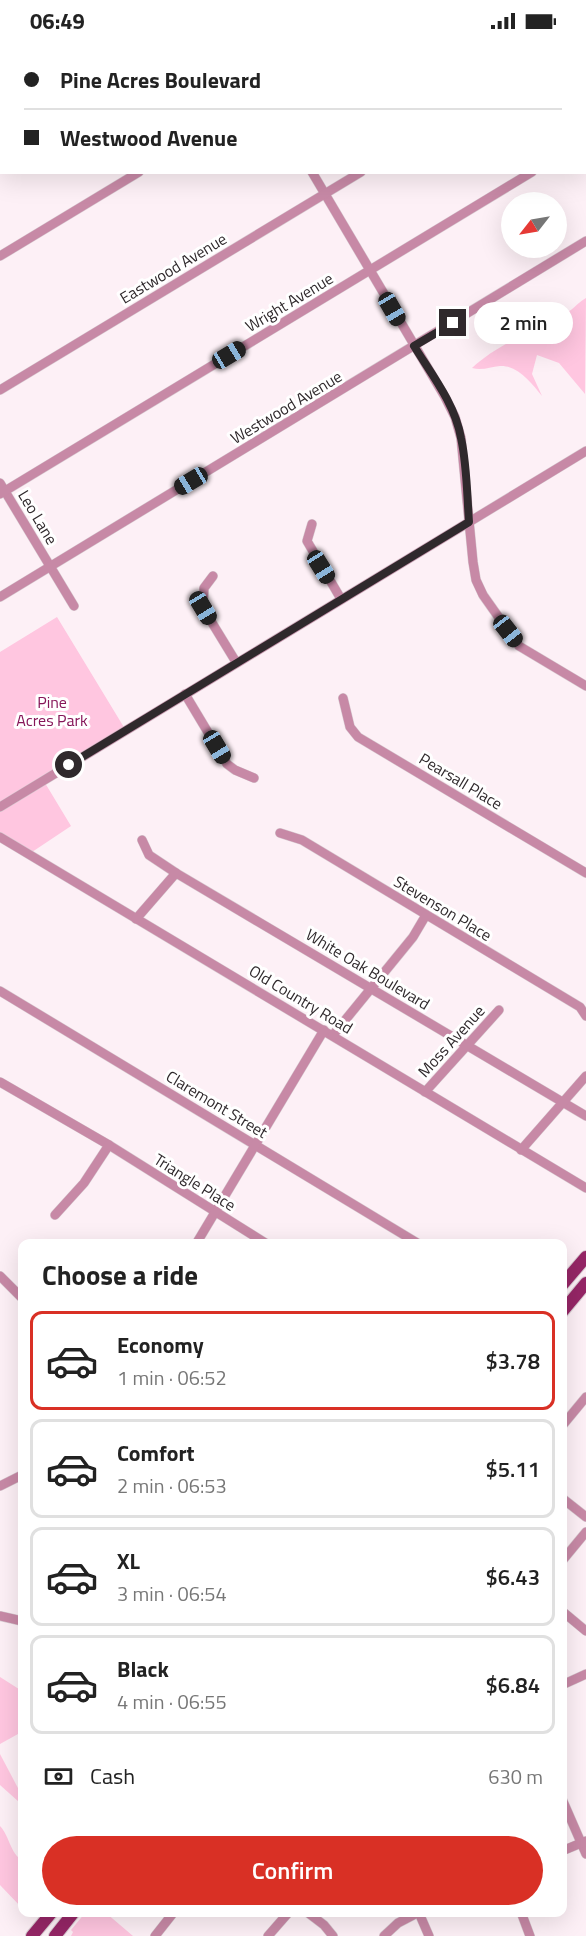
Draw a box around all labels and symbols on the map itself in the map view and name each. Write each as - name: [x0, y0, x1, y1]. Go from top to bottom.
- north arrow: [501, 192, 567, 258]
- street label: Eastwood Avenue: [115, 227, 231, 309]
- street label: Wright Avenue: [240, 266, 338, 338]
- car: [375, 289, 409, 329]
- callout: 2 min: [474, 302, 573, 344]
- route end: [439, 309, 466, 336]
- car: [209, 338, 249, 372]
- street label: Westwood Avenue: [226, 364, 346, 450]
- car: [171, 464, 211, 498]
- street label: Leo Lane: [12, 485, 64, 549]
- car: [304, 547, 338, 587]
- car: [186, 588, 220, 628]
- car: [490, 611, 526, 651]
- park label: Pine Acres Park: [16, 690, 88, 732]
- car: [200, 727, 234, 767]
- street label: Pearsall Place: [415, 747, 507, 815]
- route start: [55, 751, 82, 778]
- street label: Stevenson Place: [389, 869, 497, 947]
- street label: White Oak Boulevard: [301, 922, 435, 1016]
- street label: Old Country Road: [245, 959, 357, 1039]
- street label: Moss Avenue: [412, 999, 490, 1083]
- street label: Claremont Street: [162, 1064, 273, 1144]
- street label: Triangle Place: [149, 1147, 241, 1217]

